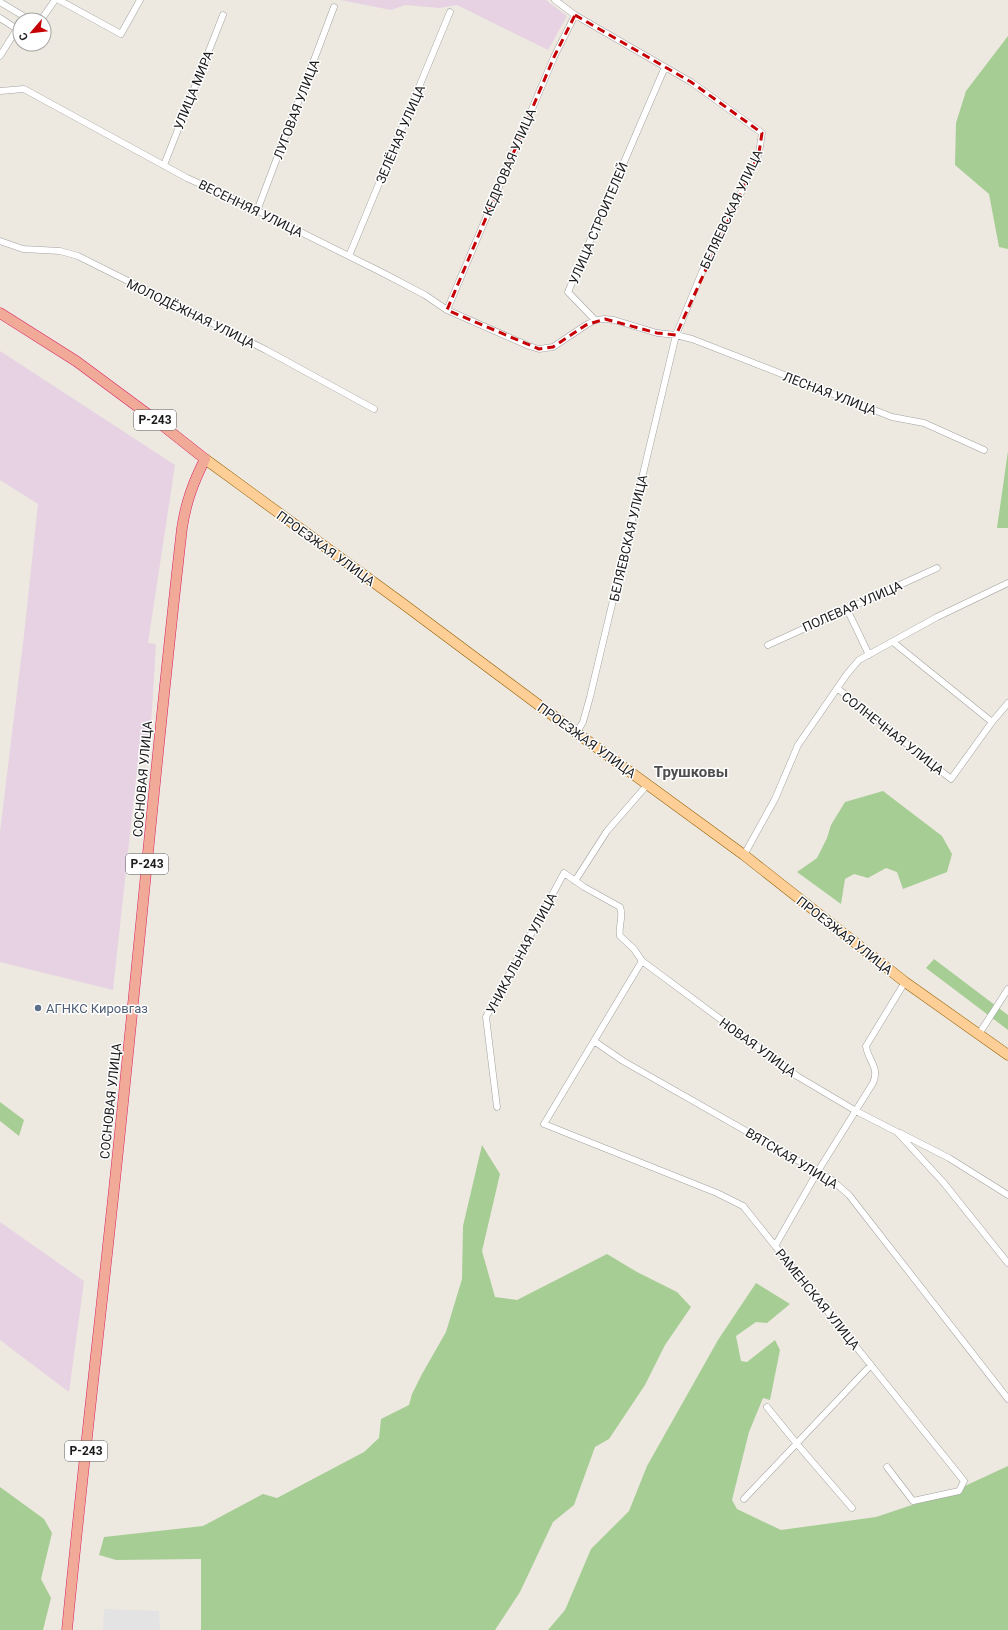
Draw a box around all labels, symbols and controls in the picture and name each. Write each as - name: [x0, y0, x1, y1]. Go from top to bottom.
- north arrow: [12, 12, 52, 52]
- text: С: [16, 30, 31, 43]
- street label: УЛИЦА МИРА: [171, 48, 216, 132]
- street label: ЛУГОВАЯ УЛИЦА: [271, 57, 323, 161]
- street label: ЗЕЛЁНАЯ УЛИЦА: [373, 82, 428, 186]
- street label: КЕДРОВАЯ УЛИЦА: [480, 106, 539, 218]
- street label: БЕЛЯЕВСКАЯ УЛИЦА: [697, 147, 766, 271]
- street label: УЛИЦА СТРОИТЕЛЕЙ: [566, 160, 631, 286]
- street label: ВЕСЕННЯЯ УЛИЦА: [196, 177, 306, 240]
- street label: МОЛОДЁЖНАЯ УЛИЦА: [124, 276, 258, 351]
- street label: ЛЕСНАЯ УЛИЦА: [781, 369, 879, 418]
- road number: Р-243: [134, 410, 176, 430]
- street label: БЕЛЯЕВСКАЯ УЛИЦА: [607, 473, 651, 603]
- street label: ПРОЕЗЖАЯ УЛИЦА: [274, 508, 378, 589]
- street label: ПОЛЕВАЯ УЛИЦА: [800, 578, 905, 635]
- street label: СОЛНЕЧНАЯ УЛИЦА: [839, 689, 947, 778]
- street label: ПРОЕЗЖАЯ УЛИЦА: [535, 700, 639, 781]
- street label: СОСНОВАЯ УЛИЦА: [130, 720, 155, 838]
- district label: Трушковы: [654, 763, 728, 781]
- road number: Р-243: [126, 854, 168, 874]
- street label: УНИКАЛЬНАЯ УЛИЦА: [483, 890, 560, 1016]
- street label: ПРОЕЗЖАЯ УЛИЦА: [794, 893, 896, 978]
- place label: АГНКС Кировгаз: [46, 1001, 148, 1016]
- marker: АГНКС Кировгаз: [33, 1003, 43, 1013]
- street label: НОВАЯ УЛИЦА: [717, 1015, 799, 1080]
- street label: СОСНОВАЯ УЛИЦА: [97, 1042, 124, 1160]
- street label: ВЯТСКАЯ УЛИЦА: [743, 1125, 841, 1192]
- street label: РАМЕНСКАЯ УЛИЦА: [772, 1246, 863, 1353]
- road number: Р-243: [65, 1441, 107, 1461]

